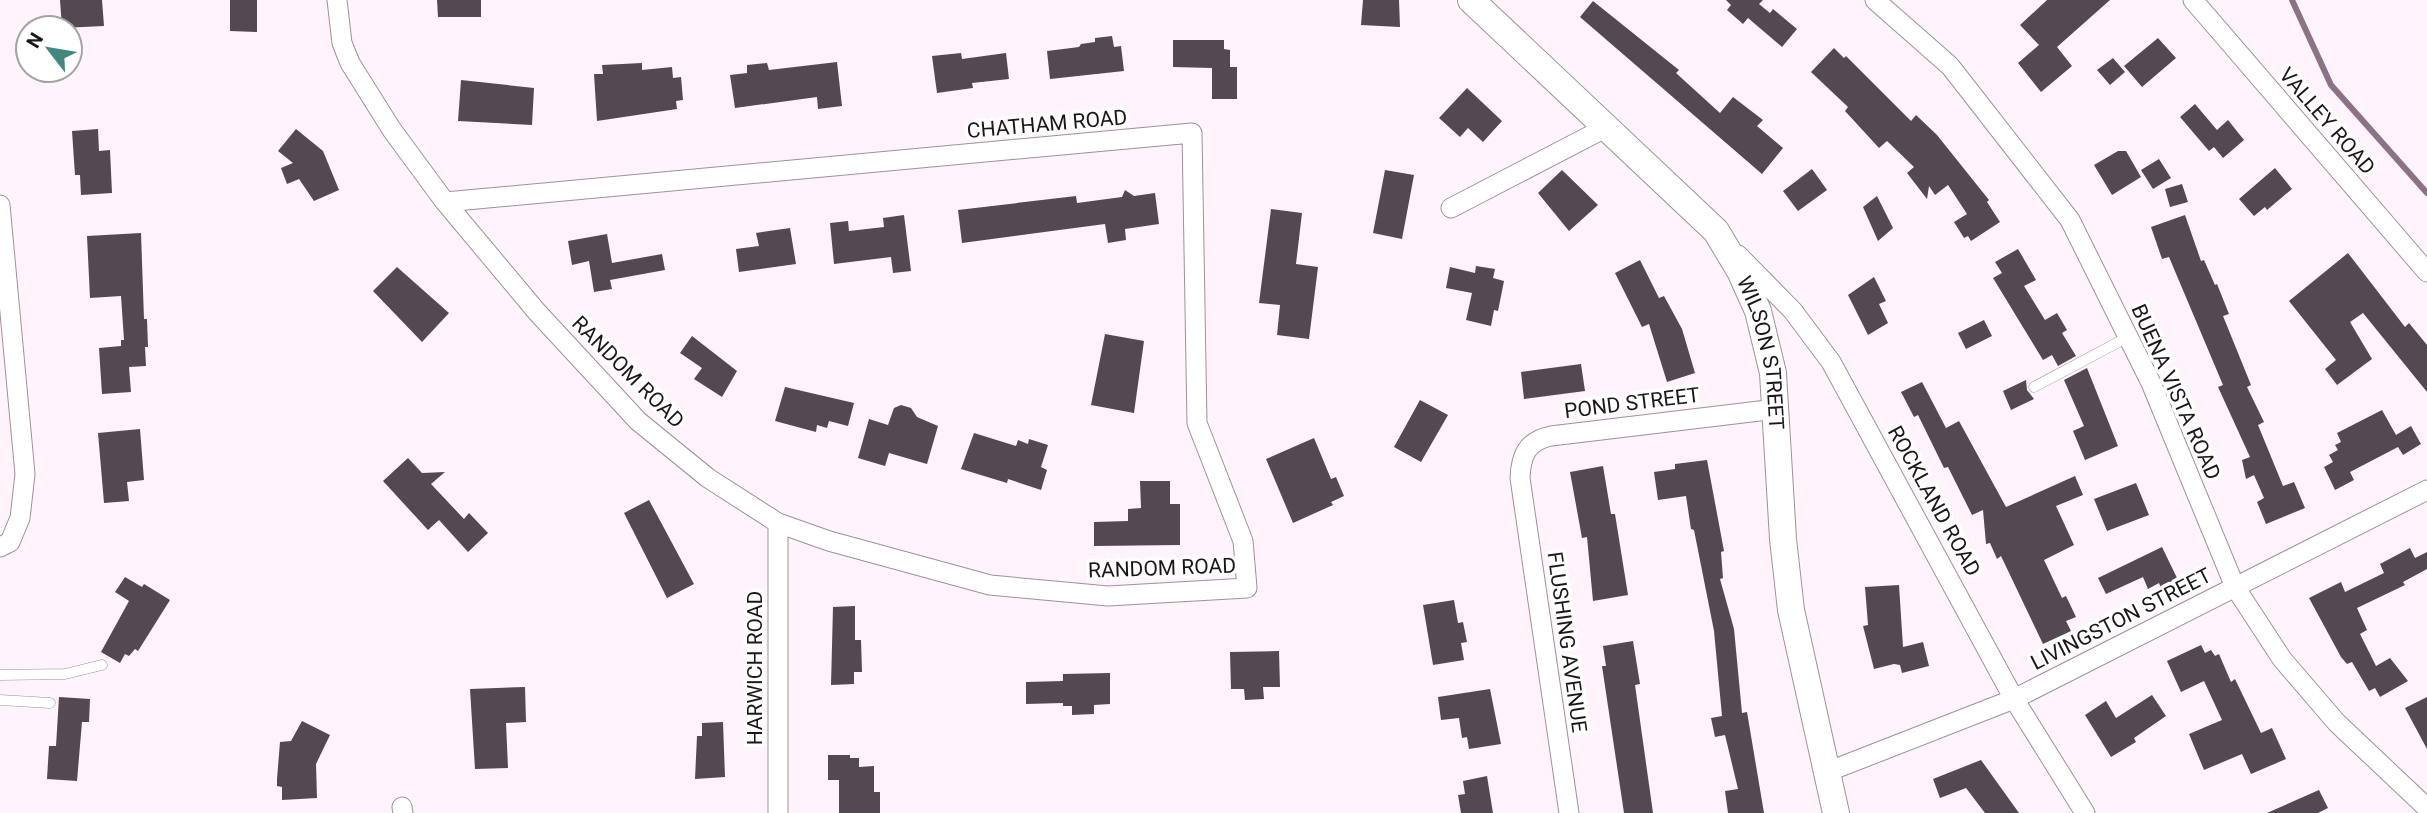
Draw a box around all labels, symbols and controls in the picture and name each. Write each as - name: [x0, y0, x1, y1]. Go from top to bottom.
- north arrow: [14, 14, 84, 84]
- text: N: [22, 29, 48, 52]
- street label: VALLEY ROAD: [2274, 63, 2380, 179]
- street label: CHATHAM ROAD: [966, 105, 1128, 143]
- street label: WILSON STREET: [1732, 272, 1788, 431]
- street label: BUENA VISTA ROAD: [2126, 301, 2226, 483]
- street label: RANDOM ROAD: [567, 311, 689, 433]
- street label: POND STREET: [1563, 383, 1702, 423]
- street label: ROCKLAND ROAD: [1883, 422, 1985, 580]
- street label: FLUSHING AVENUE: [1542, 550, 1592, 734]
- street label: RANDOM ROAD: [1088, 553, 1236, 583]
- street label: LIVINGSTON STREET: [2027, 563, 2216, 675]
- street label: HARWICH ROAD: [743, 591, 767, 745]

